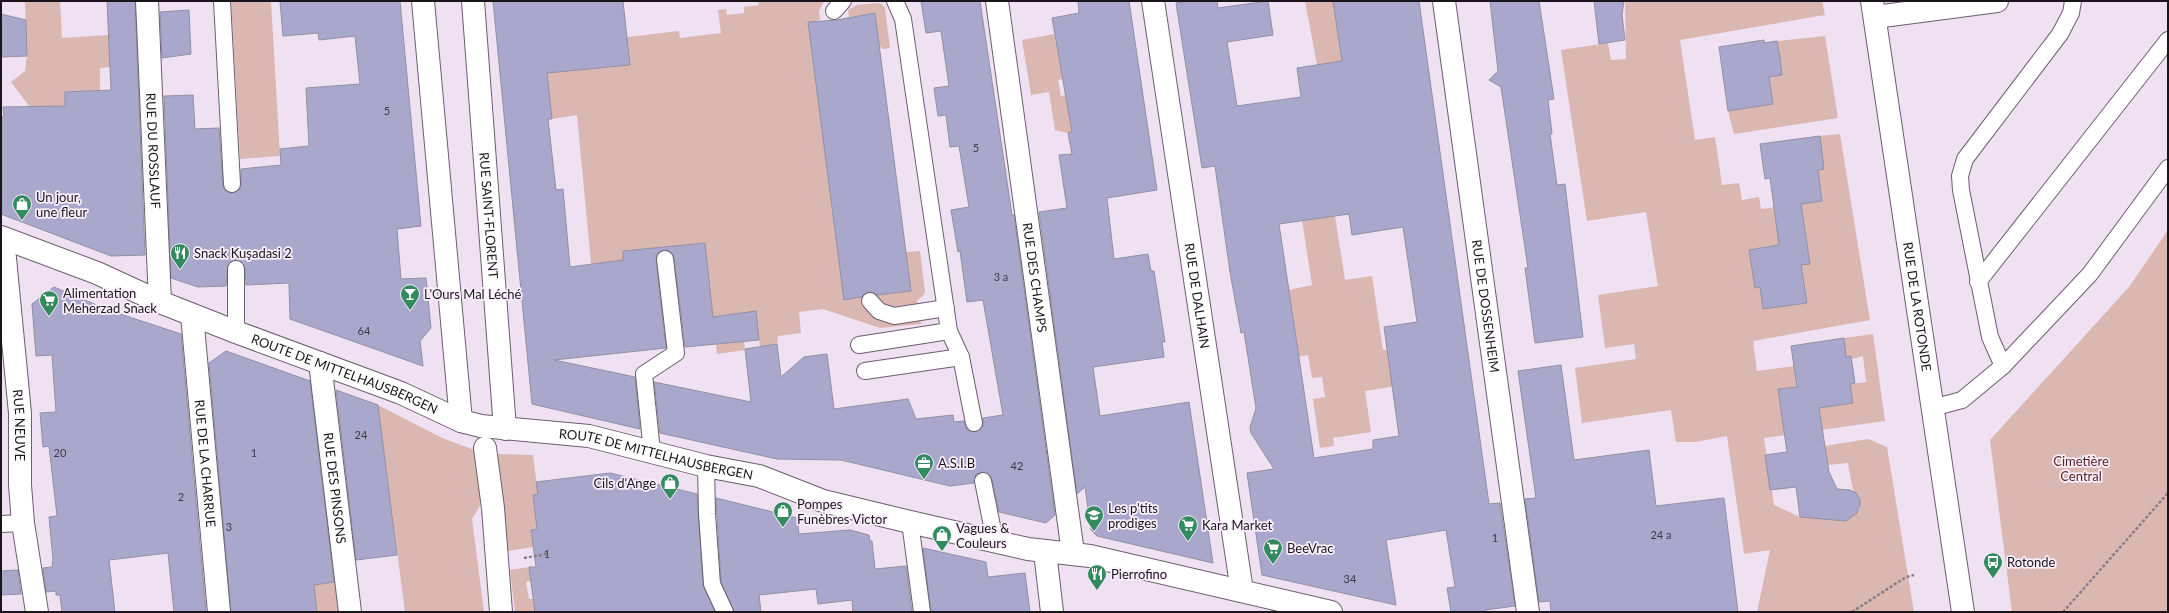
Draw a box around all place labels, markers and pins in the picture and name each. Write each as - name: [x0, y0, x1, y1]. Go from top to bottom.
- place label: Un jour, une fleur: [36, 189, 87, 220]
- shop icon: Un jour, une fleur: [11, 193, 33, 221]
- restaurant icon: Snack Kuşadasi 2: [169, 242, 191, 270]
- place label: Snack Kuşadasi 2: [194, 245, 292, 261]
- bar icon: L'Ours Mal Léché: [399, 283, 421, 311]
- place label: Alimentation Meherzad Snack: [63, 285, 157, 316]
- place label: L'Ours Mal Léché: [424, 286, 522, 302]
- supermarket icon: Alimentation Meherzad Snack: [38, 289, 60, 317]
- office icon: A.S.I.B: [913, 452, 935, 480]
- place label: A.S.I.B: [938, 455, 975, 471]
- shop icon: Cils d'Ange: [659, 472, 681, 500]
- place label: Cils d'Ange: [593, 475, 656, 491]
- place label: Pompes Funèbres Victor: [797, 496, 887, 527]
- shop icon: Pompes Funèbres Victor: [772, 500, 794, 528]
- place label: Les p'tits prodiges: [1108, 500, 1158, 531]
- school or university icon: Les p'tits prodiges: [1083, 504, 1105, 532]
- supermarket icon: Kara Market: [1177, 514, 1199, 542]
- place label: Kara Market: [1202, 517, 1273, 533]
- place label: Vagues & Couleurs: [956, 520, 1010, 551]
- shop icon: Vagues & Couleurs: [931, 524, 953, 552]
- supermarket icon: BeeVrac: [1262, 537, 1284, 565]
- place label: BeeVrac: [1287, 540, 1333, 556]
- bus stop icon: Rotonde: [1982, 551, 2004, 579]
- place label: Rotonde: [2007, 554, 2056, 570]
- restaurant icon: Pierrofino: [1086, 563, 1108, 591]
- place label: Pierrofino: [1111, 566, 1167, 582]

